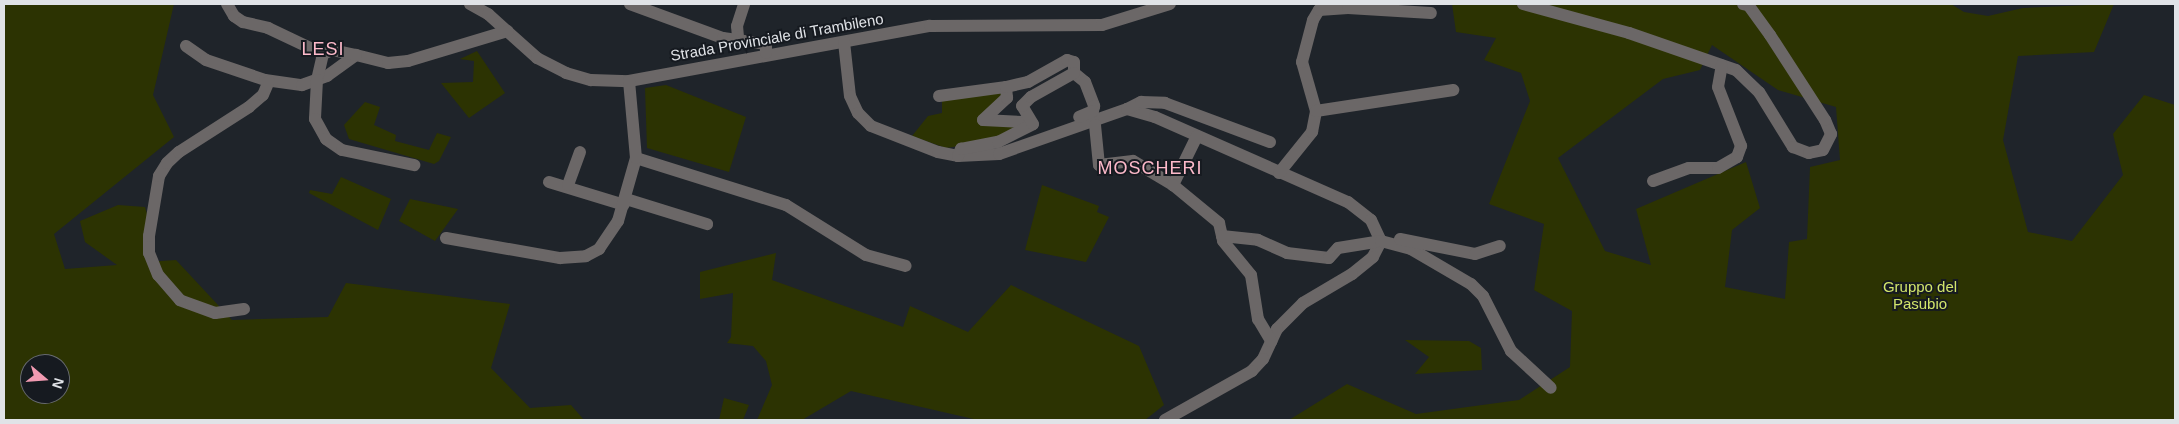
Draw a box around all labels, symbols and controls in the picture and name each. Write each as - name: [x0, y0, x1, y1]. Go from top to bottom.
- street label: Strada Provinciale di Trambileno: [669, 9, 885, 65]
- district label: LESI: [301, 38, 345, 60]
- district label: MOSCHERI: [1096, 157, 1204, 179]
- park label: Gruppo del Pasubio: [1883, 277, 1957, 312]
- north arrow: [20, 354, 70, 404]
- text: N: [49, 376, 67, 391]

